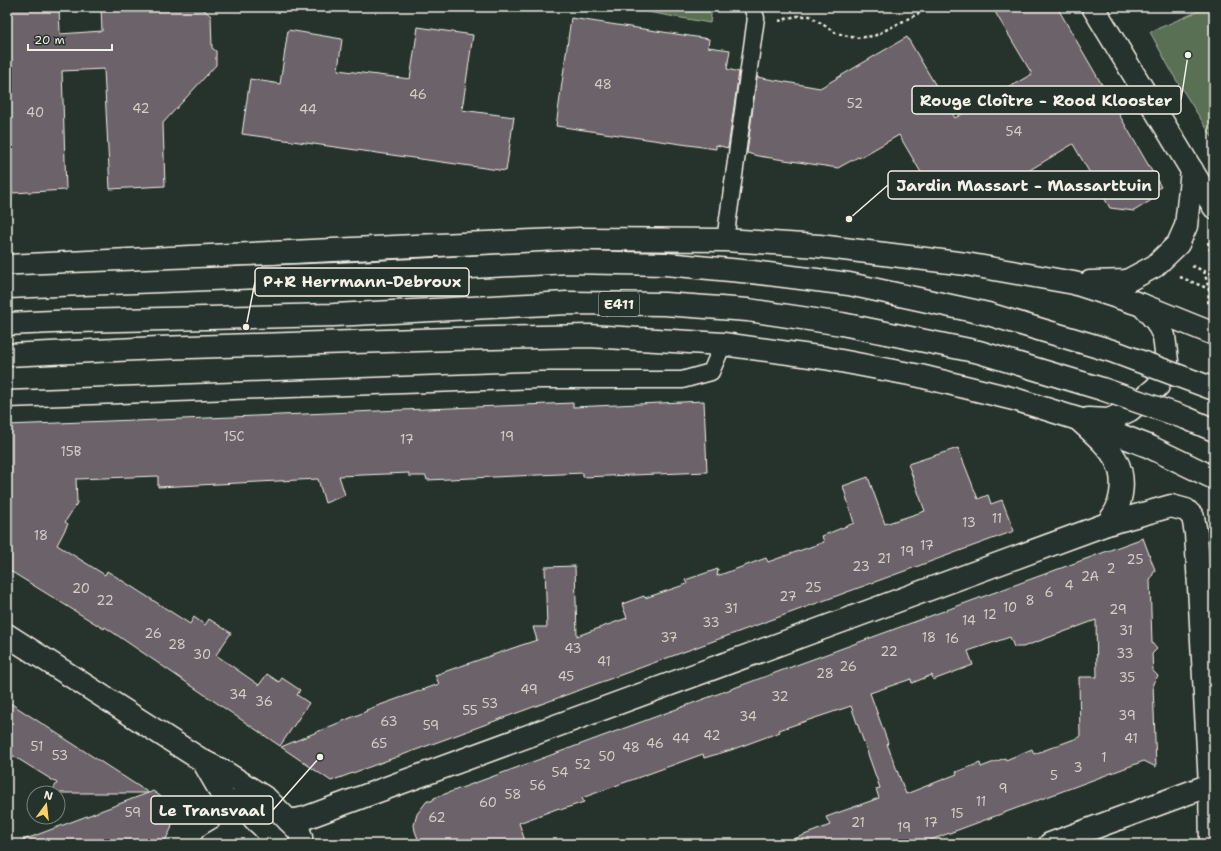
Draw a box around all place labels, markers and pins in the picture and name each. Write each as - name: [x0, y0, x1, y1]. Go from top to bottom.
- callout: Rouge Cloître - Rood Klooster: [912, 86, 1181, 114]
- callout: Jardin Massart - Massarttuin: [888, 171, 1159, 199]
- callout: P+R Herrmann-Debroux: [255, 268, 469, 296]
- callout: Le Transvaal: [151, 796, 273, 824]

